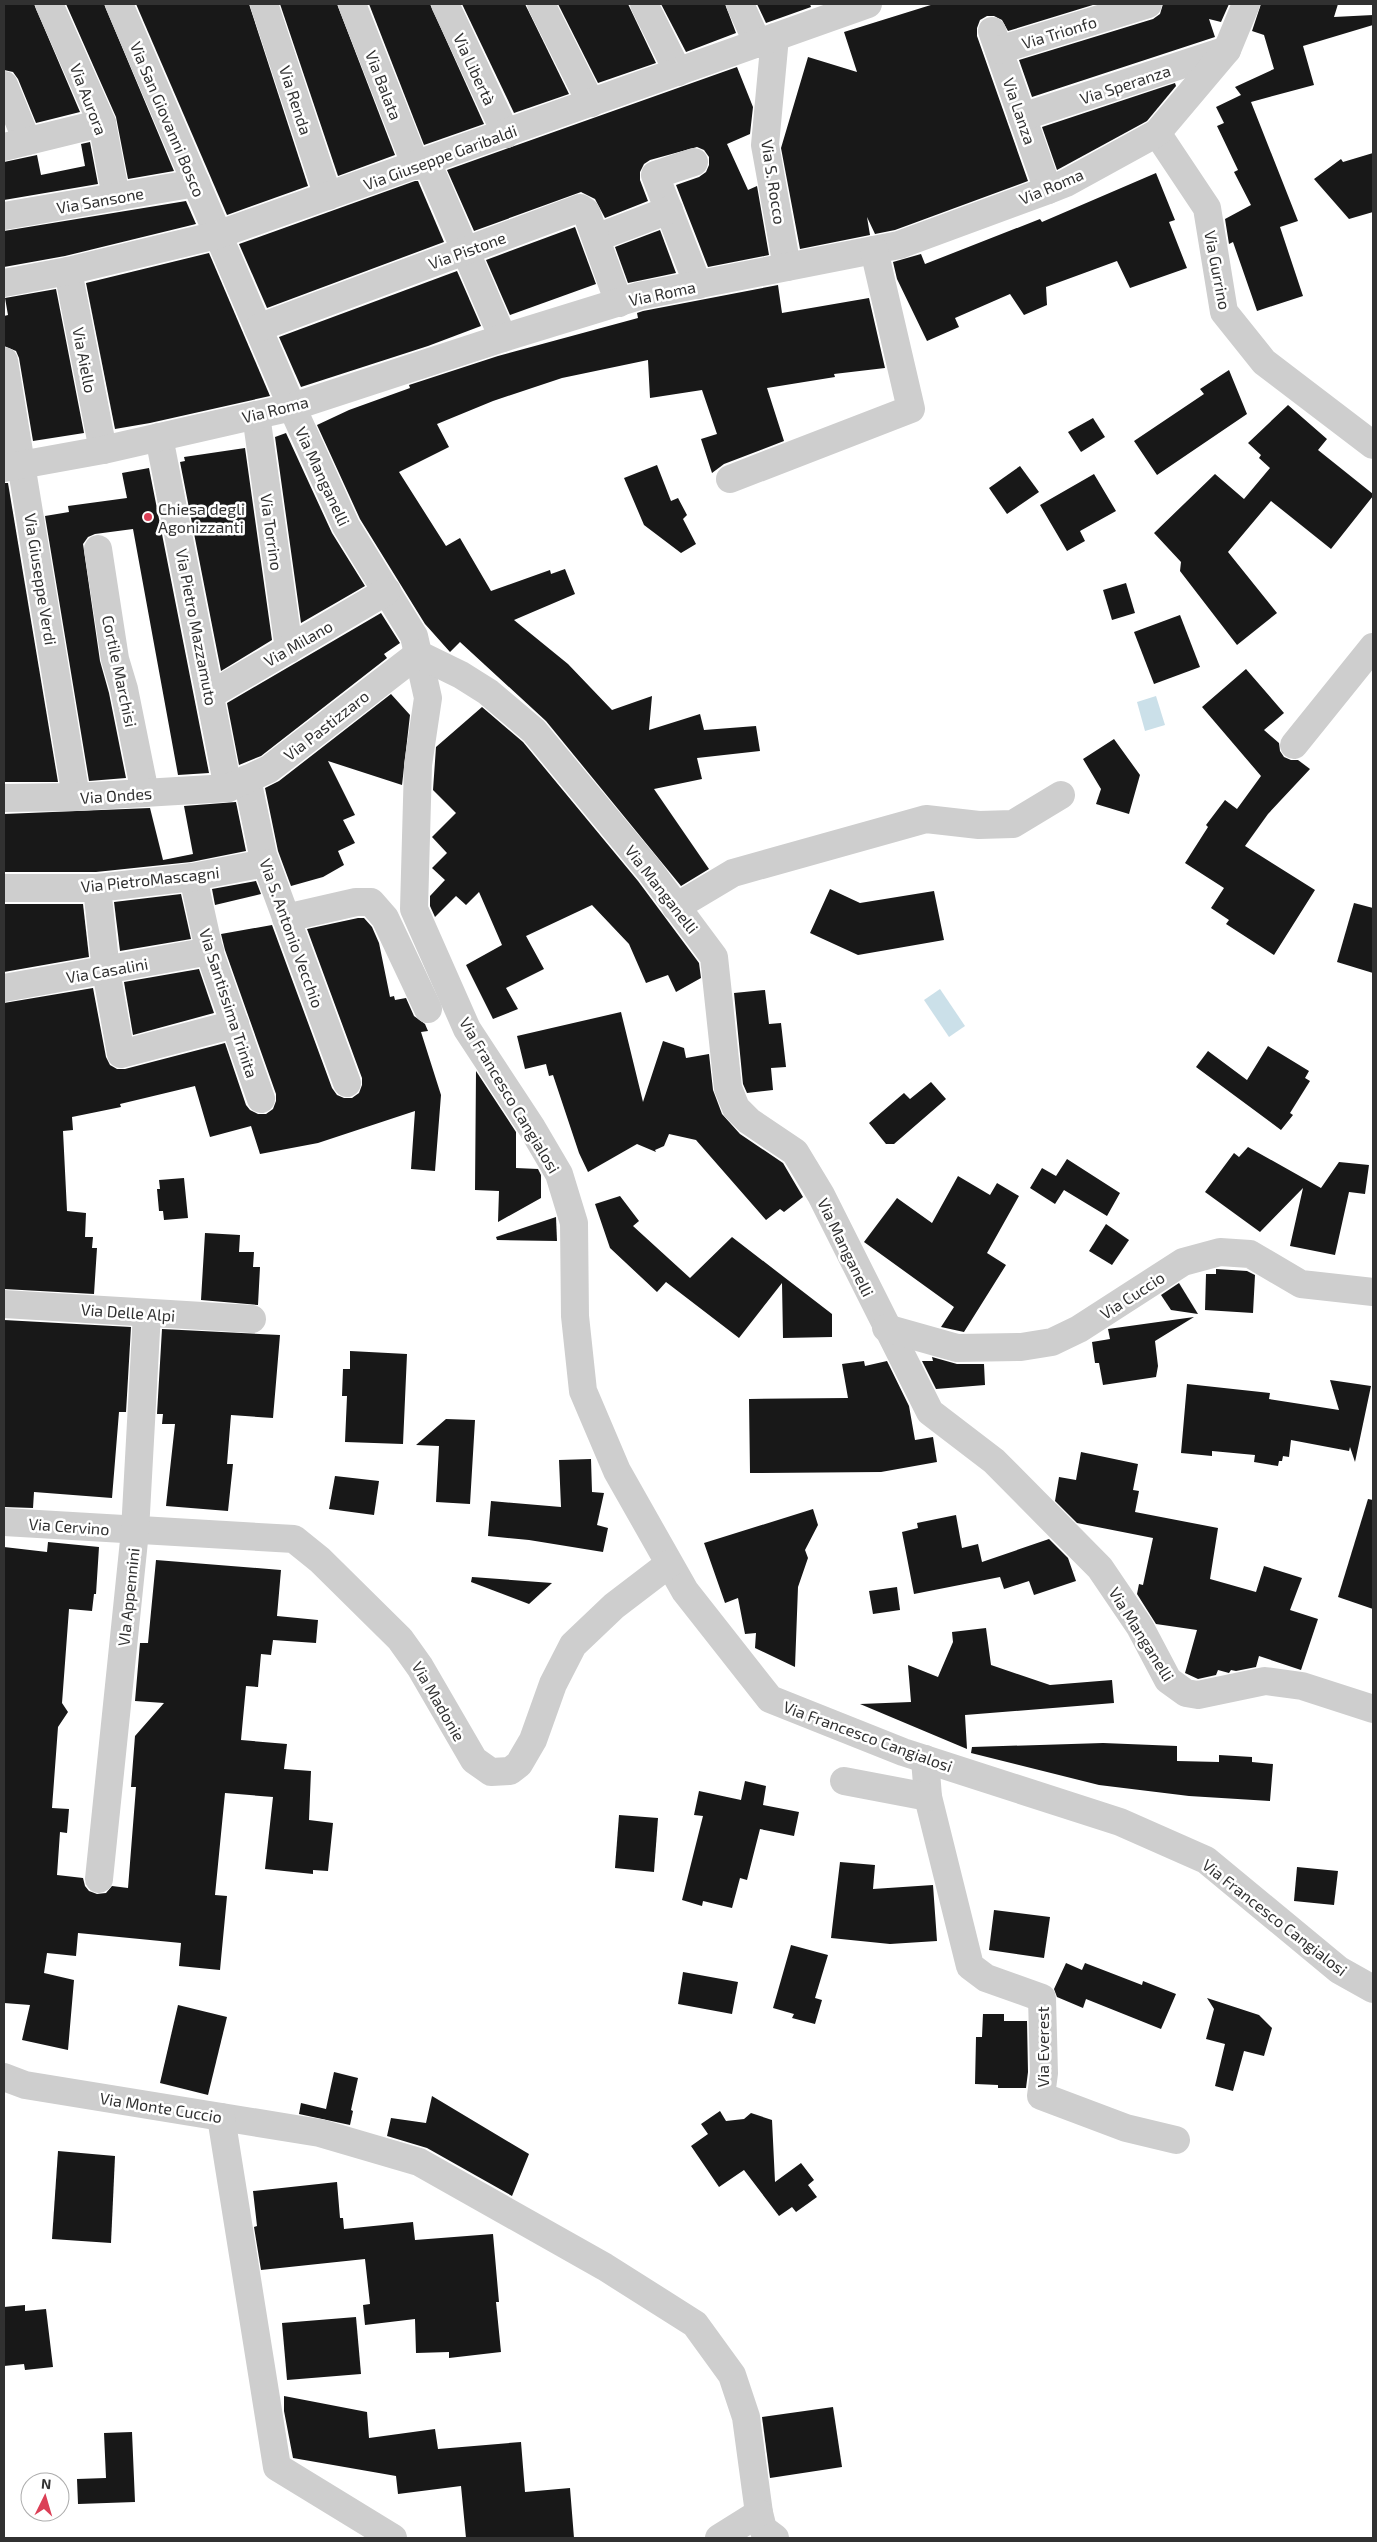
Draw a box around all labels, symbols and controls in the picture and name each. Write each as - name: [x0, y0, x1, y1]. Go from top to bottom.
- street label: Via Trionfo: [1019, 12, 1099, 52]
- street label: Via Libertà: [450, 30, 500, 108]
- street label: Via San Giovanni Bosco: [127, 38, 209, 200]
- street label: Via Balata: [362, 47, 406, 123]
- street label: Via Aurora: [67, 60, 111, 138]
- street label: Via Speranza: [1077, 60, 1173, 108]
- street label: Via Renda: [276, 63, 316, 137]
- street label: Via Lanza: [1000, 75, 1040, 147]
- street label: Via Giuseppe Garibaldi: [361, 120, 519, 194]
- street label: Via S. Rocco: [758, 138, 790, 226]
- street label: Via Roma: [1016, 164, 1086, 208]
- street label: Via Sansone: [55, 183, 145, 217]
- street label: Via Pistone: [426, 227, 508, 273]
- street label: Via Gurrino: [1201, 229, 1235, 311]
- street label: Via Roma: [627, 277, 697, 309]
- street label: Via Aiello: [69, 325, 101, 395]
- street label: Via Roma: [240, 392, 310, 426]
- street label: Via Manganelli: [292, 423, 354, 529]
- street label: Via Torrino: [257, 492, 287, 572]
- place label: Chiesa degli Agonizzanti: [158, 499, 245, 536]
- marker: Chiesa degli Agonizzanti: [142, 511, 154, 523]
- street label: Via Giuseppe Verdi: [21, 512, 61, 646]
- street label: Via Pietro Mazzamuto: [172, 547, 222, 707]
- street label: Cortile Marchisi: [99, 613, 141, 729]
- street label: Via Milano: [260, 616, 336, 670]
- street label: Via Pastizzaro: [280, 686, 372, 764]
- street label: Via Ondes: [79, 783, 153, 807]
- street label: Via Manganelli: [622, 841, 702, 937]
- street label: Via S. Antonio Vecchio: [256, 856, 328, 1010]
- street label: Via PietroMascagni: [80, 862, 220, 896]
- street label: Via Santissima Trinita: [196, 926, 262, 1080]
- street label: Via Casalini: [65, 953, 149, 987]
- street label: Via Francesco Cangialosi: [456, 1014, 564, 1176]
- street label: Via Manganelli: [814, 1195, 878, 1299]
- street label: Via Cuccio: [1096, 1267, 1168, 1323]
- street label: Via Delle Alpi: [80, 1299, 176, 1325]
- street label: Via Cervino: [28, 1514, 110, 1538]
- street label: VIa Appennini: [113, 1547, 143, 1647]
- street label: Via Manganelli: [1106, 1584, 1178, 1684]
- street label: Via Madonie: [409, 1658, 469, 1744]
- street label: Via Francesco Cangialosi: [781, 1697, 955, 1775]
- street label: Via Francesco Cangialosi: [1199, 1855, 1351, 1979]
- street label: Via Everest: [1033, 2006, 1052, 2088]
- street label: Via Monte Cuccio: [98, 2088, 224, 2126]
- north arrow: [20, 2472, 70, 2522]
- text: N: [40, 2475, 52, 2492]

